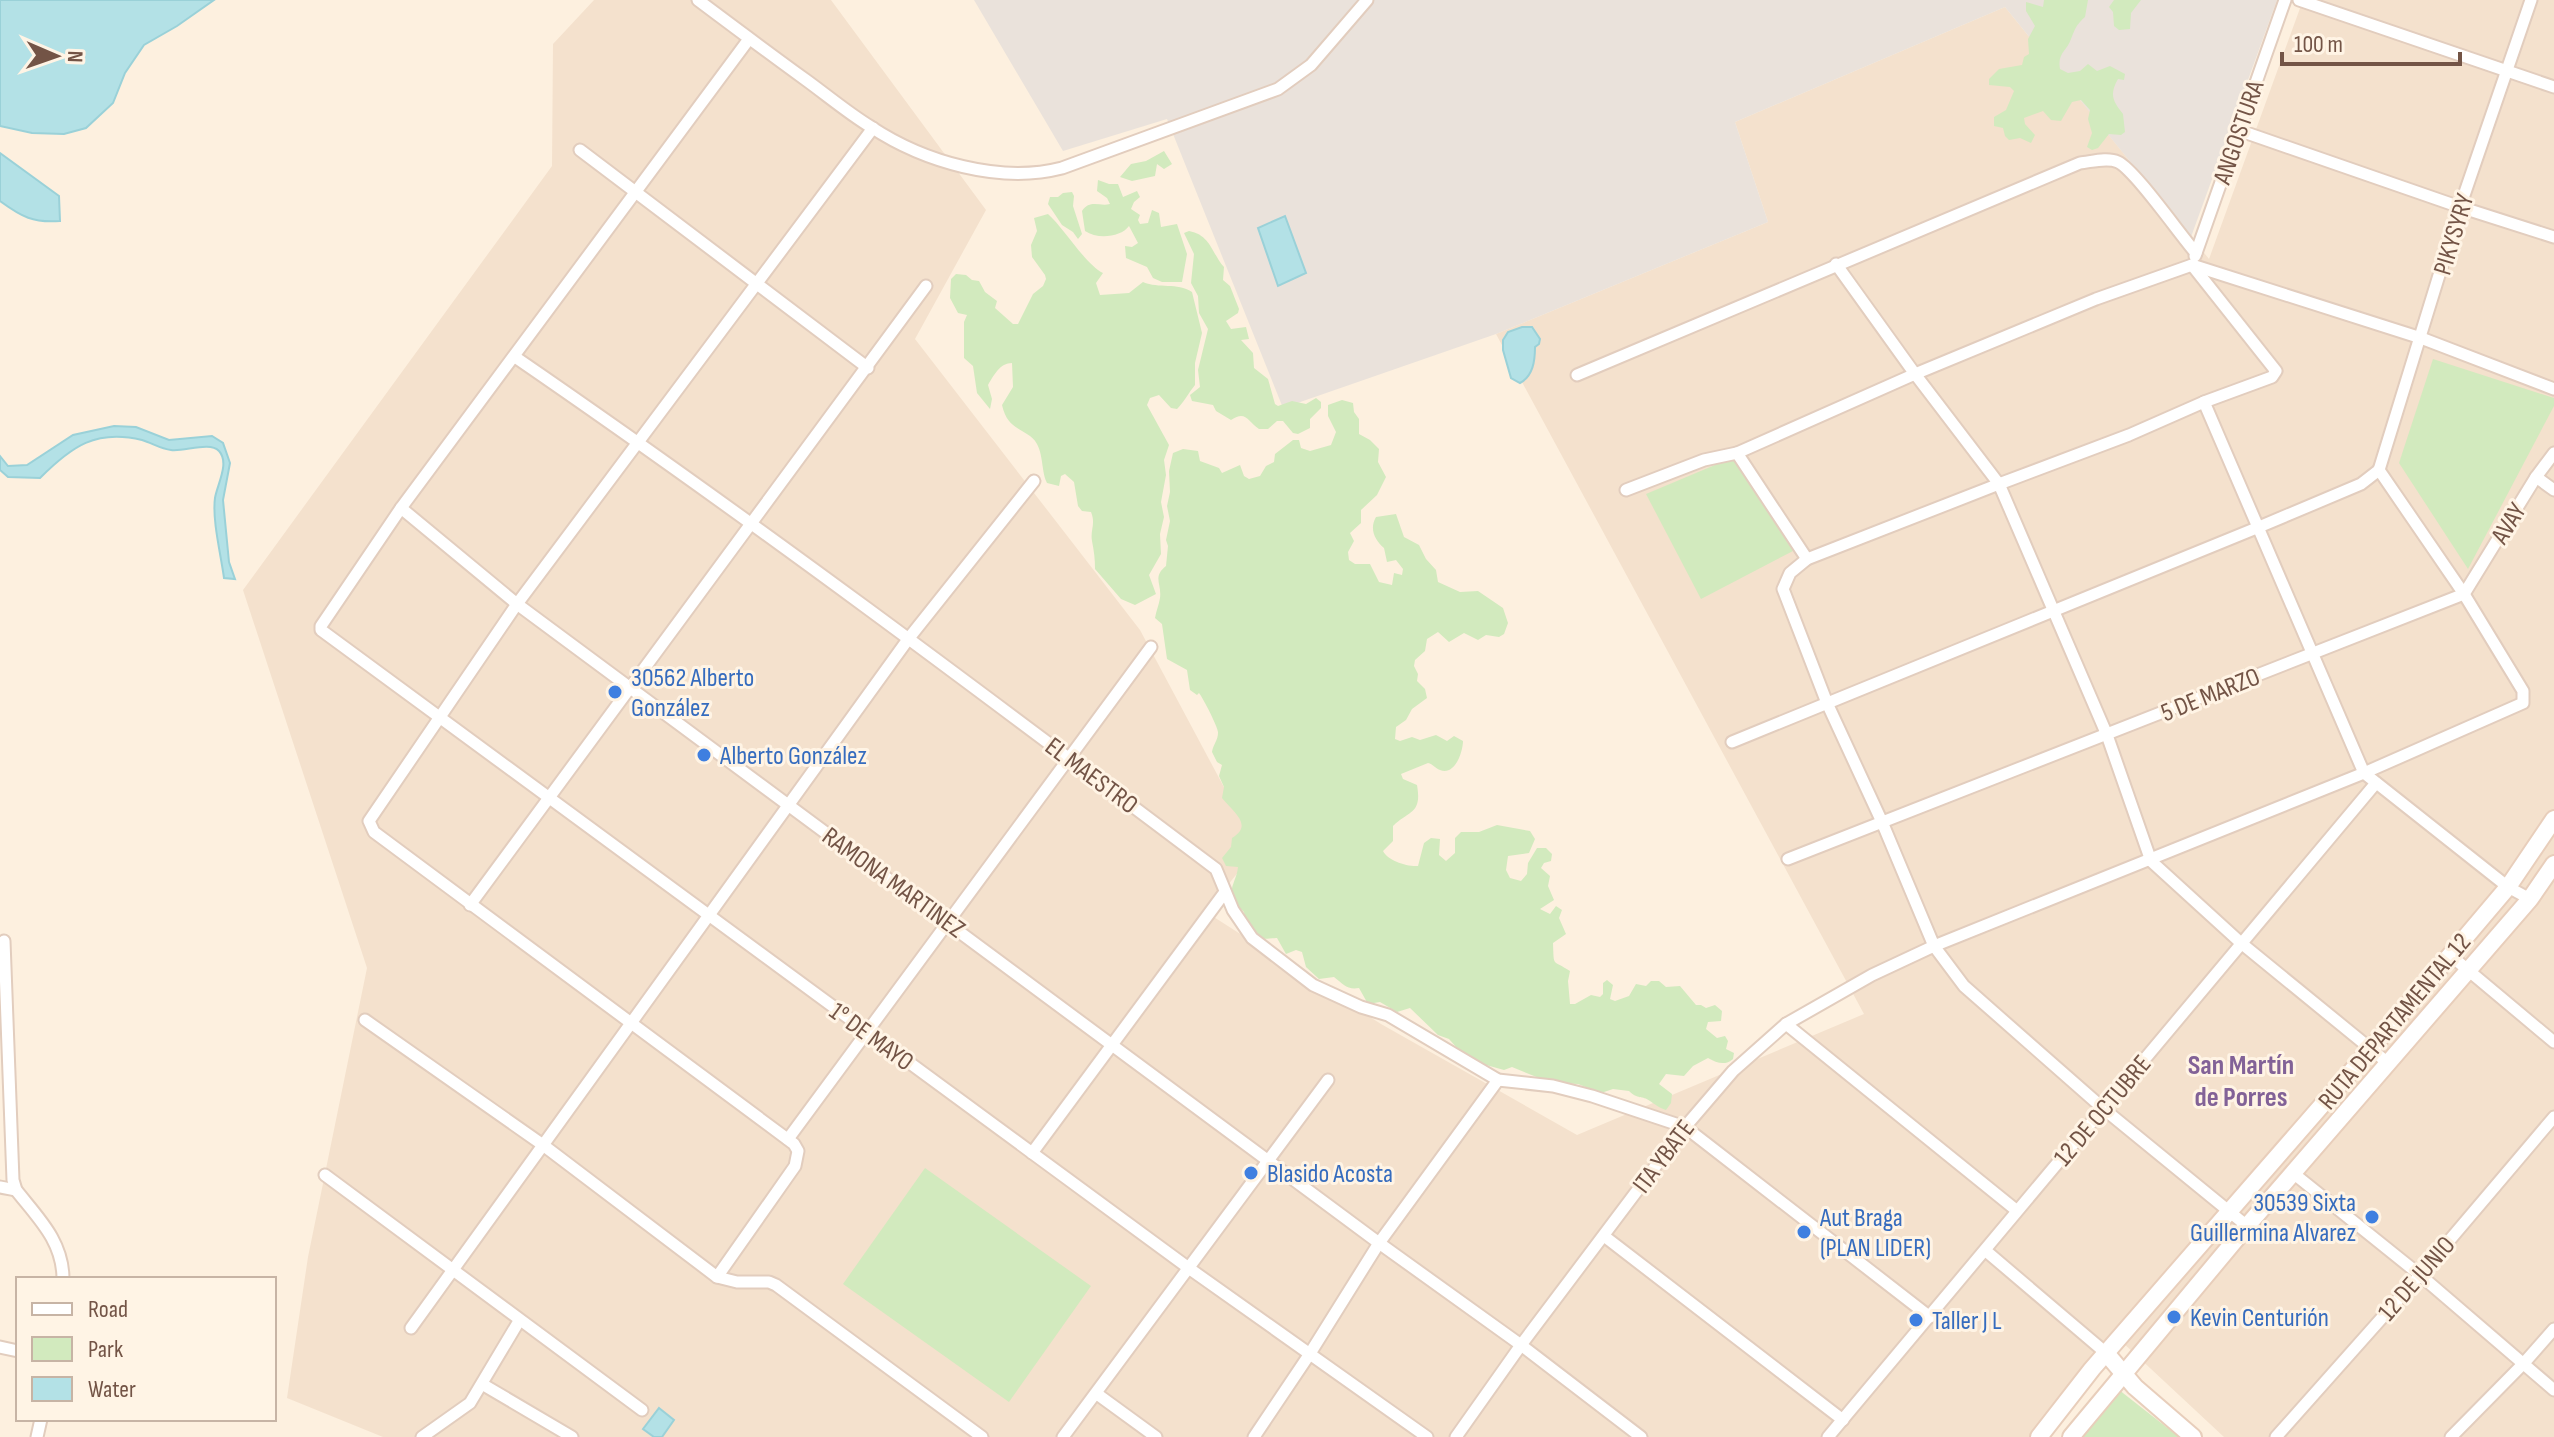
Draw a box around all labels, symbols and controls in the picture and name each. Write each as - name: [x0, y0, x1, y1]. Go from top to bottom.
- north arrow: [16, 16, 96, 96]
- scale bar: [2282, 16, 2460, 66]
- text: 100 m: [2294, 30, 2343, 59]
- text: N: [61, 50, 88, 63]
- street label: ANGOSTURA: [2207, 76, 2272, 189]
- street label: PIKYSYRY: [2427, 190, 2481, 279]
- street label: AVAY: [2484, 498, 2534, 551]
- street label: 5 DE MARZO: [2157, 662, 2265, 729]
- place label: 30562 Alberto González: [631, 663, 754, 724]
- marker: 30562 Alberto González: [606, 683, 624, 701]
- street label: EL MAESTRO: [1039, 731, 1144, 821]
- place label: Alberto González: [719, 741, 867, 772]
- marker: Alberto González: [695, 746, 713, 764]
- street label: RAMONA MARTINEZ: [816, 821, 971, 945]
- street label: RUTA DEPARTAMENTAL 12: [2312, 927, 2478, 1116]
- street label: 1° DE MAYO: [823, 996, 919, 1078]
- street label: 12 DE OCTUBRE: [2048, 1049, 2158, 1173]
- district label: San Martín de Porres: [2188, 1049, 2294, 1114]
- street label: ITA YBATE: [1627, 1114, 1702, 1200]
- place label: Blasido Acosta: [1267, 1159, 1393, 1190]
- marker: Blasido Acosta: [1242, 1164, 1260, 1182]
- place label: 30539 Sixta Guillermina Alvarez: [2190, 1188, 2356, 1249]
- place label: Aut Braga (PLAN LIDER): [1819, 1203, 1931, 1264]
- marker: 30539 Sixta Guillermina Alvarez: [2363, 1208, 2381, 1226]
- marker: Aut Braga (PLAN LIDER): [1795, 1223, 1813, 1241]
- street label: 12 DE JUNIO: [2372, 1231, 2462, 1327]
- legend: [16, 1277, 276, 1421]
- text: Road: [88, 1295, 128, 1324]
- place label: Kevin Centurión: [2190, 1303, 2329, 1334]
- place label: Taller J L: [1932, 1306, 2002, 1337]
- marker: Kevin Centurión: [2165, 1308, 2183, 1326]
- marker: Taller J L: [1907, 1311, 1925, 1329]
- text: Park: [88, 1335, 123, 1364]
- text: Water: [88, 1375, 136, 1404]

